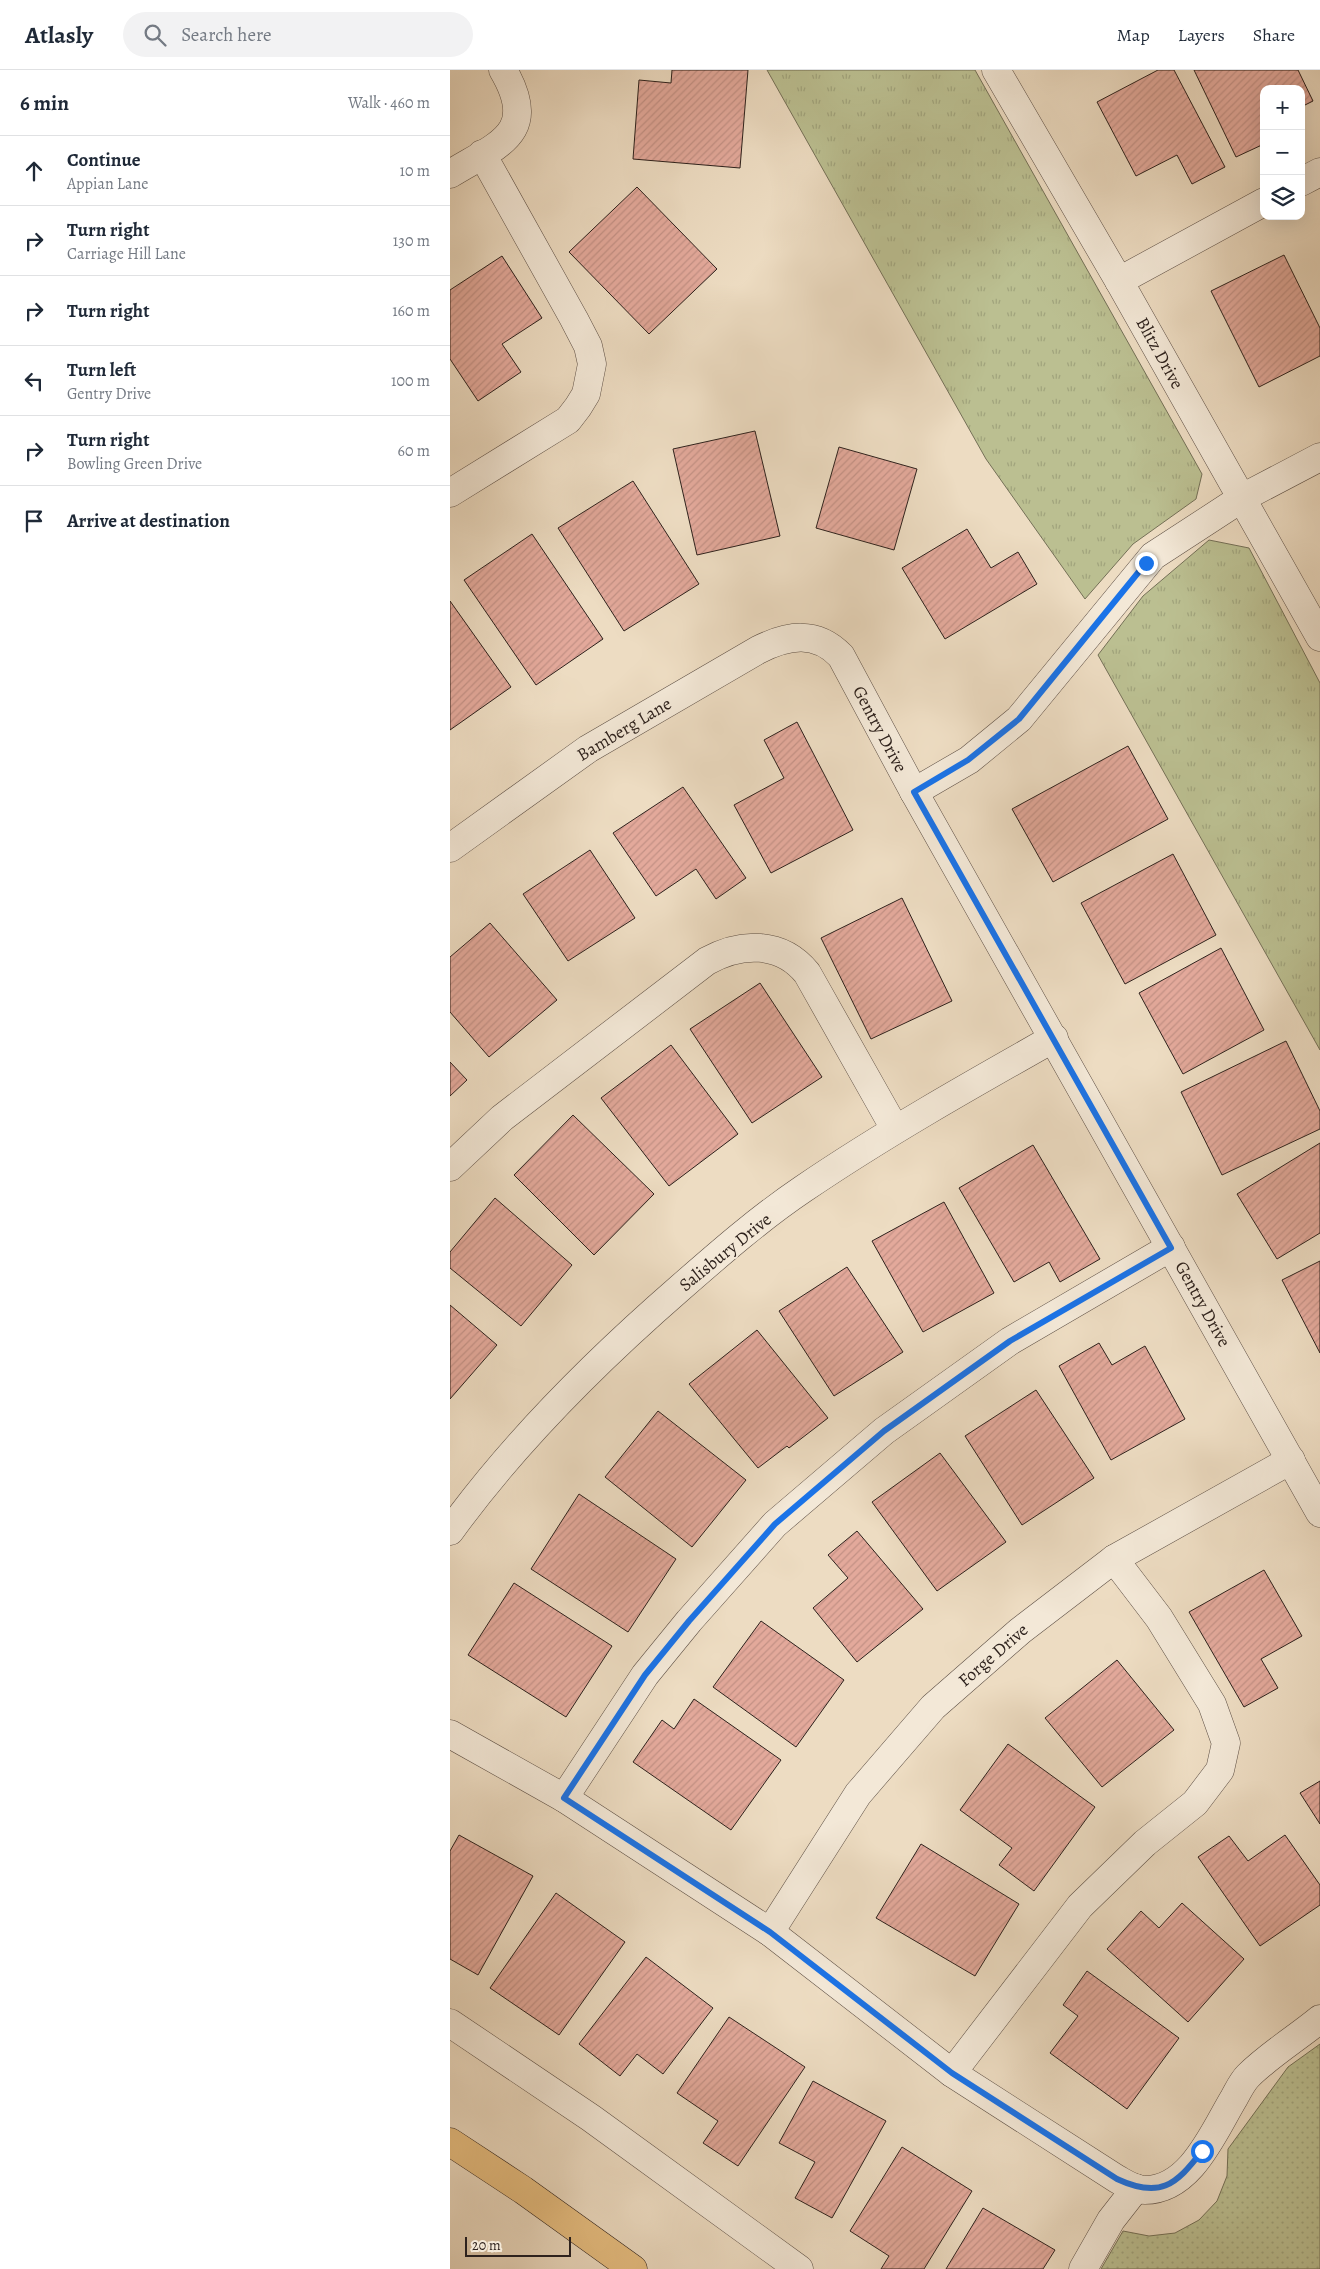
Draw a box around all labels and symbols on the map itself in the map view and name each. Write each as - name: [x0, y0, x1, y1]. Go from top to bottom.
- street label: Blitz Drive: [1130, 313, 1190, 393]
- route end: [1135, 552, 1158, 575]
- street label: Gentry Drive: [847, 682, 913, 776]
- street label: Bamberg Lane: [572, 691, 676, 767]
- street label: Salisbury Drive: [674, 1207, 776, 1297]
- street label: Gentry Drive: [1170, 1257, 1236, 1351]
- street label: Forge Drive: [953, 1618, 1033, 1692]
- route start: [1191, 2140, 1214, 2163]
- scale bar: [465, 2234, 571, 2257]

